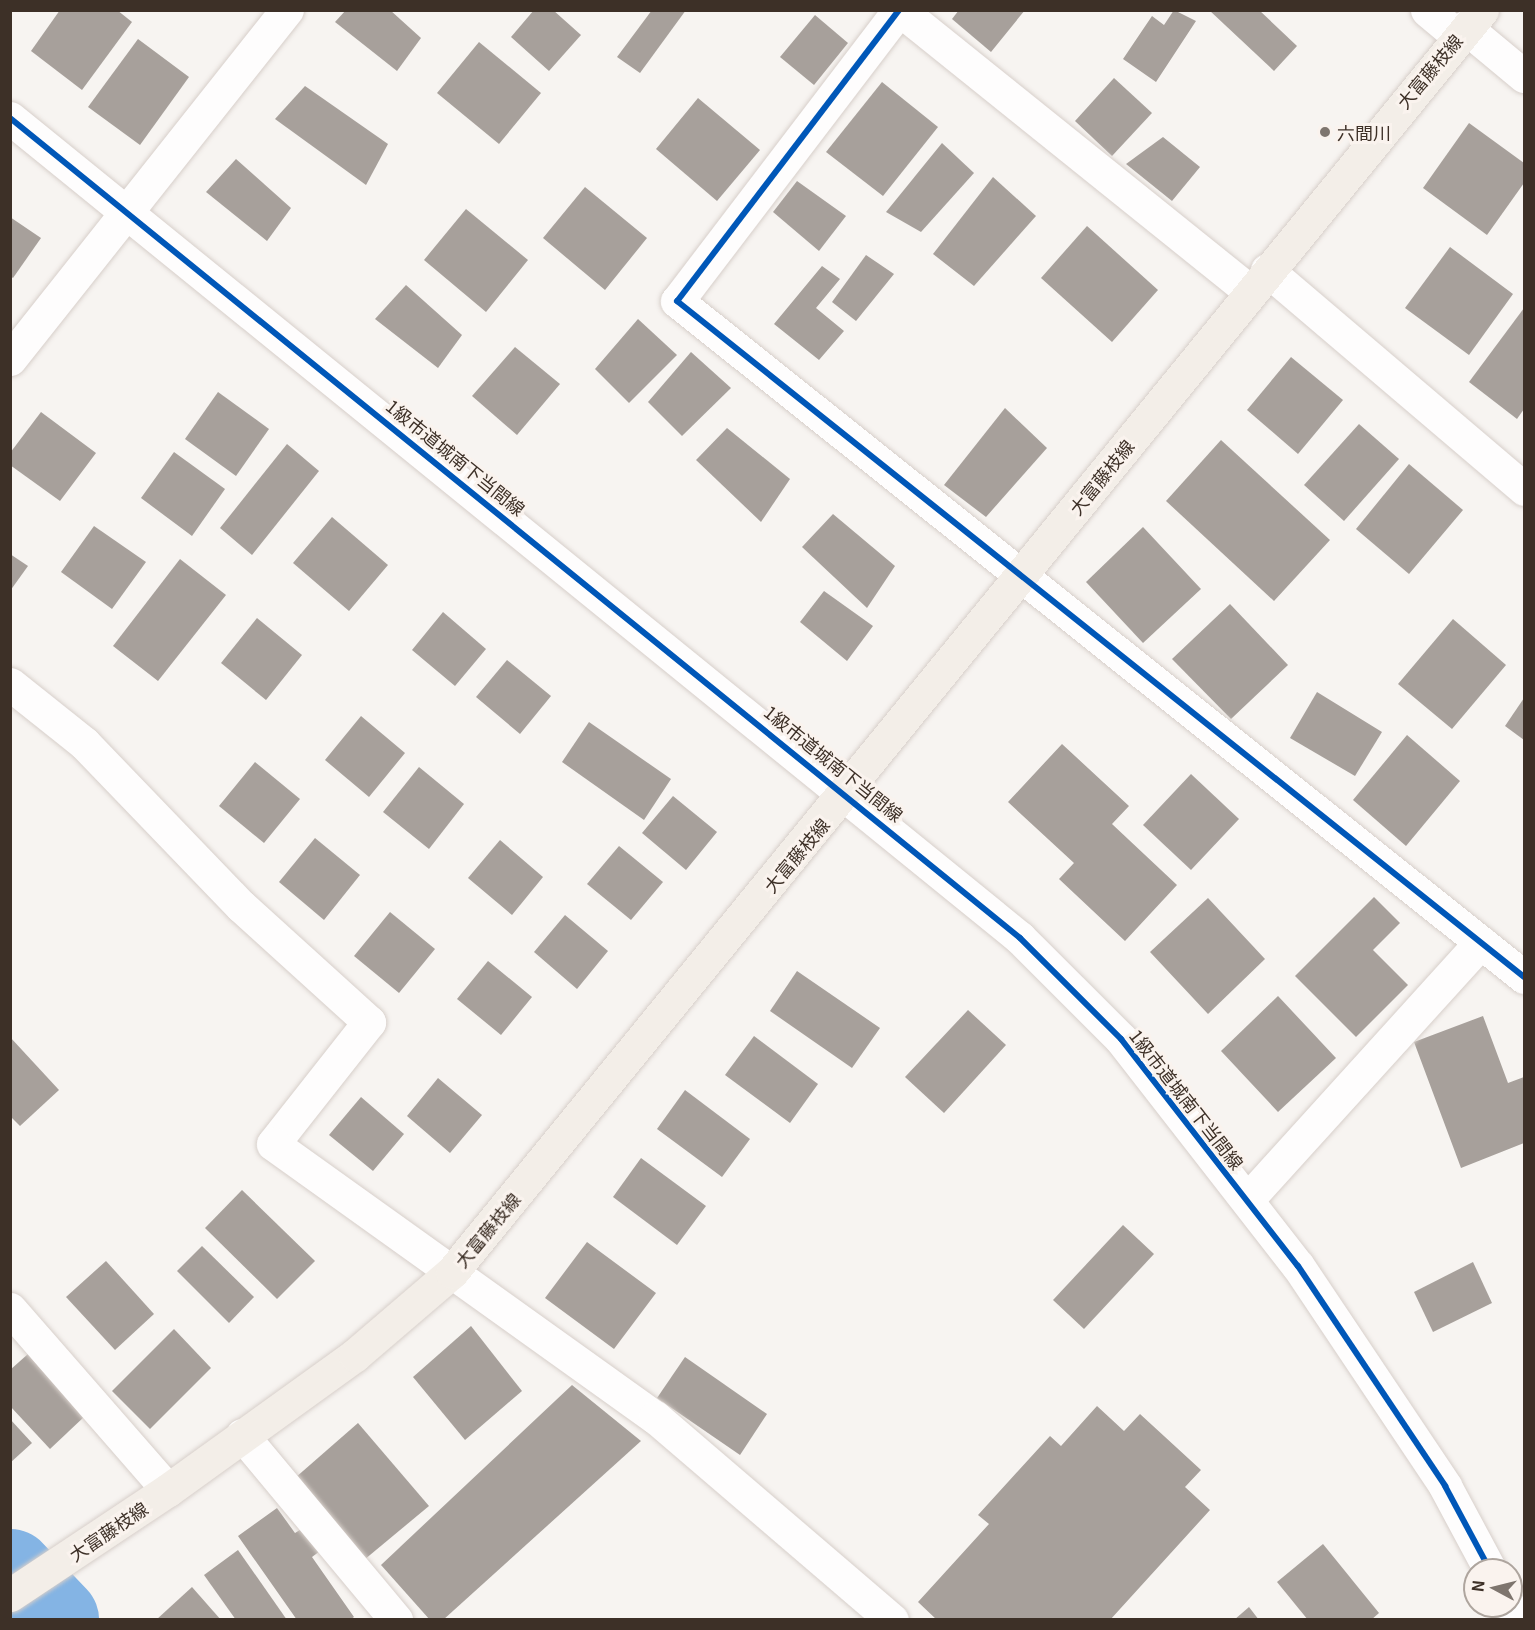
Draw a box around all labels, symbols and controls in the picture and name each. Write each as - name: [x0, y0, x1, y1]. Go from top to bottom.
- street label: 大富藤枝線: [1392, 30, 1466, 112]
- place label: 六間川: [1337, 121, 1391, 143]
- marker: 六間川: [1318, 125, 1332, 139]
- street label: 1級市道城南下当間線: [382, 394, 530, 520]
- street label: 大富藤枝線: [1064, 435, 1138, 519]
- street label: 1級市道城南下当間線: [760, 700, 908, 826]
- street label: 大富藤枝線: [759, 814, 833, 896]
- street label: 1級市道城南下当間線: [1126, 1025, 1248, 1173]
- street label: 大富藤枝線: [450, 1189, 524, 1271]
- street label: 大富藤枝線: [65, 1497, 151, 1565]
- north arrow: [1463, 1558, 1523, 1618]
- text: N: [1464, 1579, 1490, 1593]

